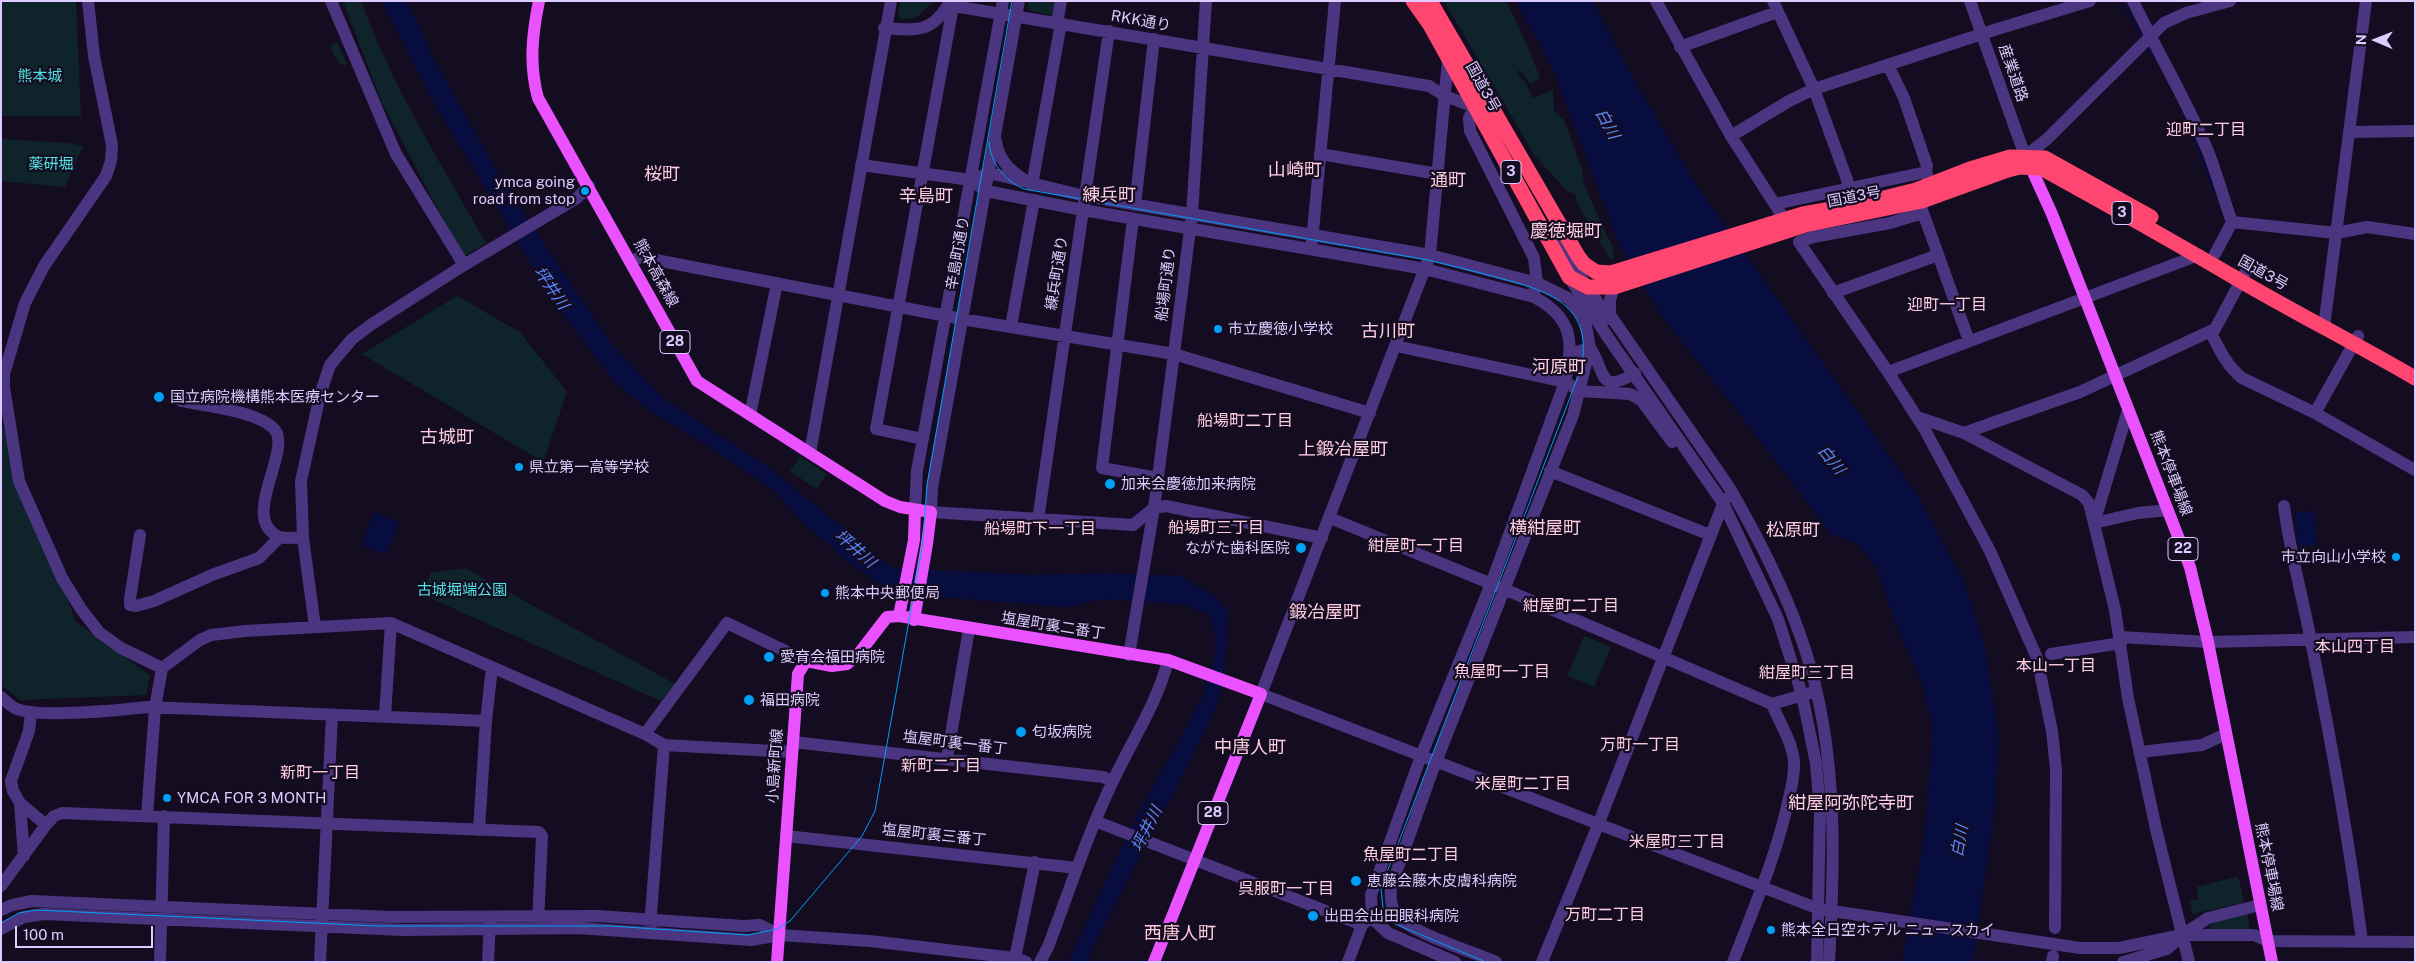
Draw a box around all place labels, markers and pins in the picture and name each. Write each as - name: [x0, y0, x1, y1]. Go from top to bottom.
- place label: ymca going road from stop: [473, 173, 575, 208]
- marker: ymca going road from stop: [579, 185, 591, 197]
- place label: 市立慶徳小学校: [1228, 320, 1333, 338]
- marker: 市立慶徳小学校: [1212, 323, 1224, 335]
- place label: 国立病院機構熊本医療センター: [170, 388, 380, 406]
- marker: 国立病院機構熊本医療センター: [152, 390, 166, 404]
- place label: 県立第一高等学校: [529, 458, 649, 476]
- marker: 県立第一高等学校: [513, 461, 525, 473]
- place label: 加来会慶徳加来病院: [1121, 475, 1256, 493]
- marker: 加来会慶徳加来病院: [1103, 477, 1117, 491]
- place label: ながた歯科医院: [1185, 539, 1290, 557]
- marker: ながた歯科医院: [1294, 541, 1308, 555]
- place label: 市立向山小学校: [2281, 548, 2386, 566]
- marker: 市立向山小学校: [2390, 551, 2402, 563]
- place label: 熊本中央郵便局: [835, 584, 940, 602]
- marker: 熊本中央郵便局: [819, 587, 831, 599]
- place label: 愛育会福田病院: [780, 648, 885, 666]
- marker: 愛育会福田病院: [762, 650, 776, 664]
- place label: 福田病院: [760, 691, 820, 709]
- marker: 福田病院: [742, 693, 756, 707]
- place label: 匂坂病院: [1032, 723, 1092, 741]
- marker: 匂坂病院: [1014, 725, 1028, 739]
- place label: YMCA FOR 3 MONTH: [177, 789, 327, 807]
- marker: YMCA FOR 3 MONTH: [161, 792, 173, 804]
- place label: 恵藤会藤木皮膚科病院: [1367, 872, 1517, 890]
- marker: 恵藤会藤木皮膚科病院: [1349, 874, 1363, 888]
- place label: 出田会出田眼科病院: [1324, 907, 1459, 925]
- marker: 出田会出田眼科病院: [1306, 909, 1320, 923]
- place label: 熊本全日空ホテル ニュースカイ: [1781, 921, 1995, 939]
- marker: 熊本全日空ホテル ニュースカイ: [1765, 924, 1777, 936]

